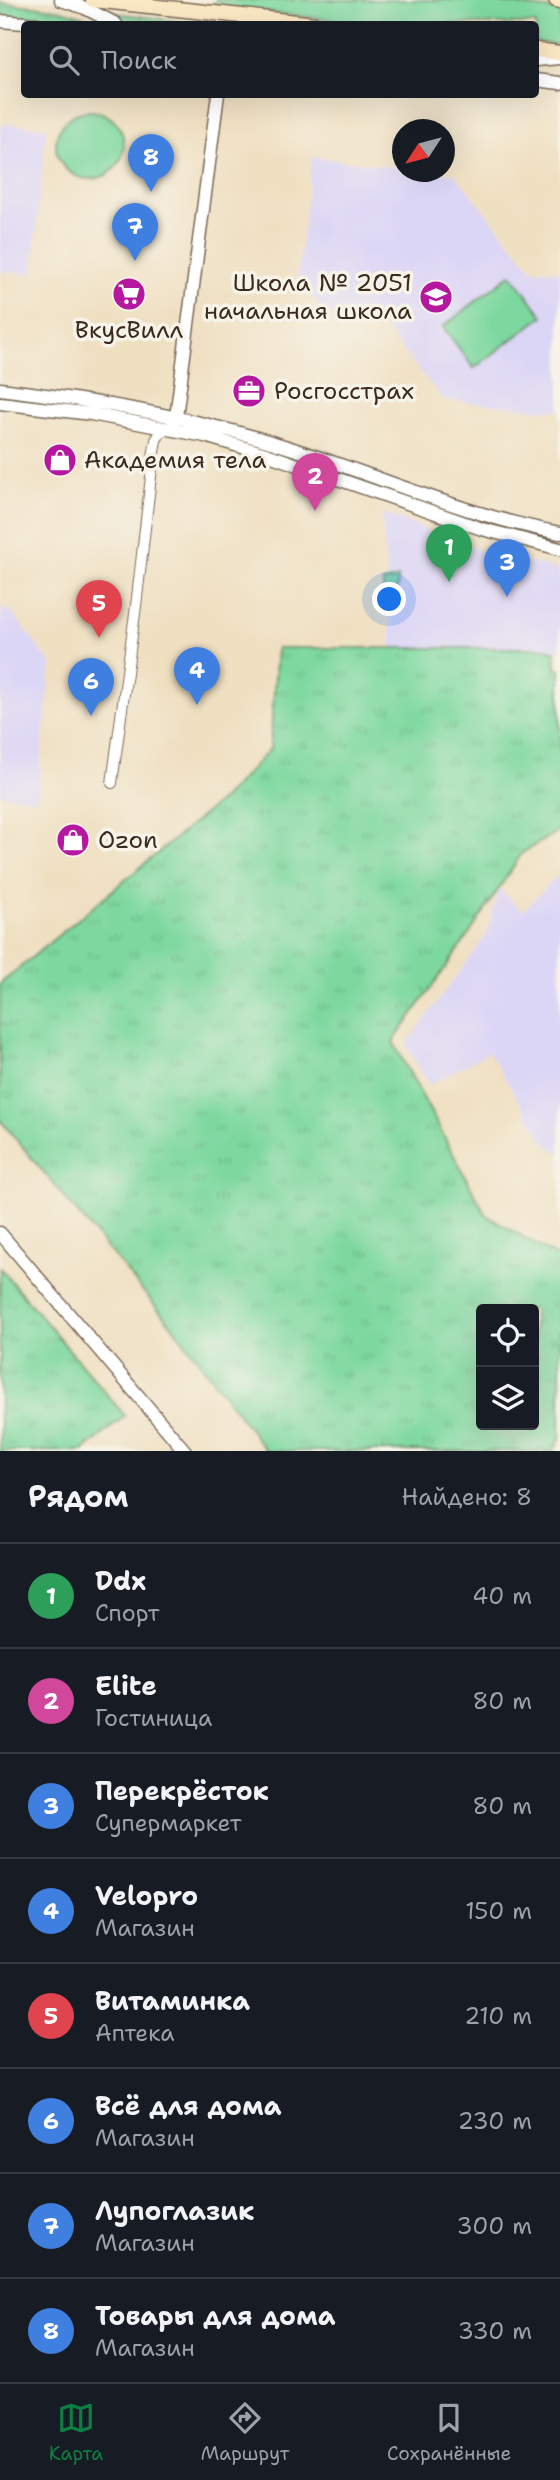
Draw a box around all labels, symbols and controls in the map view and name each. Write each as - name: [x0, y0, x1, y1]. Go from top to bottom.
- search box: [21, 21, 539, 98]
- icon: search: [45, 41, 83, 79]
- text: Поиск: [101, 42, 177, 77]
- north arrow: [392, 119, 455, 182]
- pin: 8: [128, 134, 174, 192]
- pin: 7: [112, 203, 158, 261]
- place label: Школа № 2051 начальная школа: [204, 267, 412, 327]
- supermarket icon: ВкусВилл: [110, 275, 148, 313]
- school or university icon: Школа № 2051 начальная школа: [417, 278, 455, 316]
- place label: ВкусВилл: [75, 314, 183, 346]
- office icon: Росгосстрах: [230, 372, 268, 410]
- place label: Росгосстрах: [274, 375, 414, 407]
- shop icon: Академия тела: [41, 441, 79, 479]
- place label: Академия тела: [84, 444, 267, 476]
- pin: 2: [292, 453, 338, 511]
- pin: 1: [426, 524, 472, 582]
- pin: 3: [484, 539, 530, 597]
- pin: 5: [76, 580, 122, 638]
- your location: [372, 582, 406, 616]
- pin: 4: [174, 647, 220, 705]
- pin: 6: [68, 658, 114, 716]
- shop icon: Ozon: [54, 821, 92, 859]
- place label: Ozon: [98, 824, 158, 856]
- map controls: [476, 1304, 539, 1430]
- button: locate: [476, 1304, 539, 1367]
- button: layers: [476, 1367, 539, 1430]
- text: Рядом: [28, 1476, 128, 1517]
- text: Найдено: 8: [402, 1482, 532, 1512]
- text: Ddx: [95, 1563, 146, 1598]
- text: 1: [46, 1581, 56, 1611]
- text: 40 m: [472, 1581, 532, 1611]
- text: Спорт: [95, 1598, 160, 1628]
- text: Elite: [95, 1668, 157, 1703]
- text: 2: [43, 1686, 59, 1716]
- text: 80 m: [473, 1686, 532, 1716]
- text: Гостиница: [95, 1703, 212, 1733]
- text: Перекрёсток: [95, 1773, 269, 1808]
- text: 3: [43, 1791, 59, 1821]
- text: 80 m: [473, 1791, 532, 1821]
- text: Супермаркет: [95, 1808, 242, 1838]
- text: Velopro: [95, 1878, 198, 1913]
- text: 4: [43, 1896, 59, 1926]
- text: 150 m: [465, 1896, 532, 1926]
- text: Магазин: [95, 1913, 195, 1943]
- text: Витаминка: [95, 1983, 250, 2018]
- text: 5: [44, 2001, 58, 2031]
- text: 210 m: [464, 2001, 532, 2031]
- text: Аптека: [95, 2018, 175, 2048]
- text: Всё для дома: [95, 2088, 281, 2123]
- text: 6: [43, 2106, 59, 2136]
- text: 230 m: [458, 2106, 532, 2136]
- text: Магазин: [95, 2123, 195, 2153]
- text: Лупоглазик: [95, 2193, 254, 2228]
- text: 7: [43, 2211, 59, 2241]
- text: 300 m: [457, 2211, 532, 2241]
- text: Магазин: [95, 2228, 195, 2258]
- text: Товары для дома: [95, 2298, 336, 2333]
- text: 8: [43, 2316, 59, 2346]
- text: 330 m: [458, 2316, 532, 2346]
- text: Магазин: [95, 2333, 195, 2363]
- tab: Карта: [49, 2399, 103, 2466]
- tab: Маршрут: [201, 2399, 289, 2466]
- tab: Сохранённые: [387, 2399, 511, 2466]

